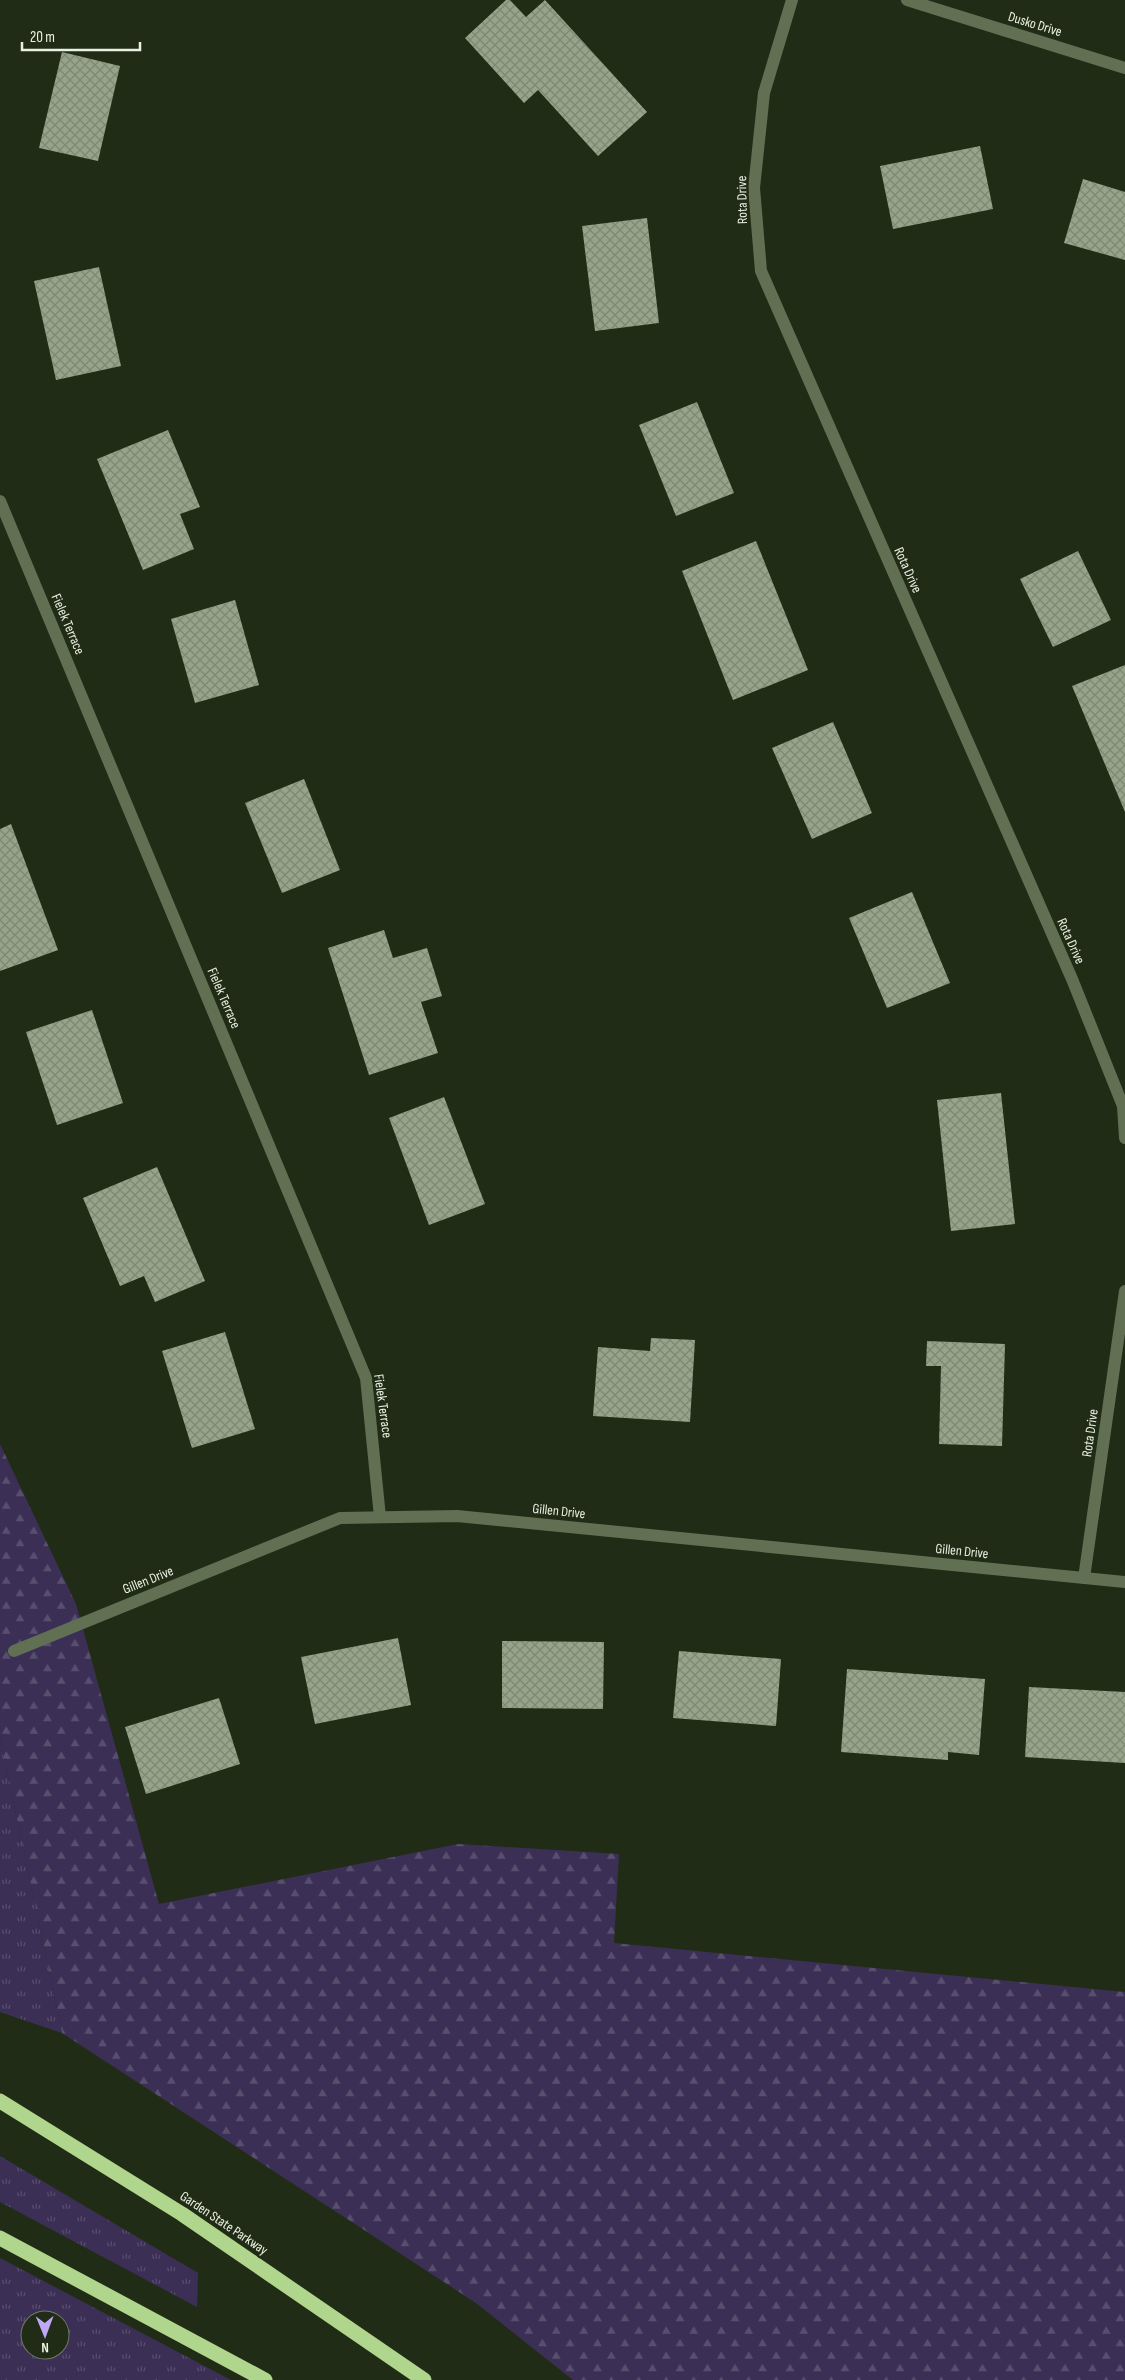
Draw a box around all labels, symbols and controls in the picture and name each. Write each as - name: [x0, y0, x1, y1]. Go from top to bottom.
- street label: Dusko Drive: [1006, 8, 1064, 40]
- scale bar: [22, 20, 140, 52]
- text: 20 m: [30, 28, 55, 47]
- street label: Rota Drive: [733, 176, 751, 224]
- street label: Rota Drive: [890, 544, 926, 596]
- street label: Fielek Terrace: [48, 591, 88, 657]
- street label: Rota Drive: [1053, 915, 1089, 967]
- street label: Fielek Terrace: [204, 965, 244, 1031]
- street label: Fielek Terrace: [370, 1373, 396, 1439]
- street label: Rota Drive: [1078, 1408, 1102, 1458]
- street label: Gillen Drive: [532, 1500, 586, 1522]
- street label: Gillen Drive: [935, 1540, 989, 1562]
- street label: Gillen Drive: [120, 1562, 176, 1598]
- street label: Garden State Parkway: [177, 2187, 272, 2259]
- north arrow: [20, 2310, 70, 2360]
- text: N: [41, 2339, 49, 2356]

